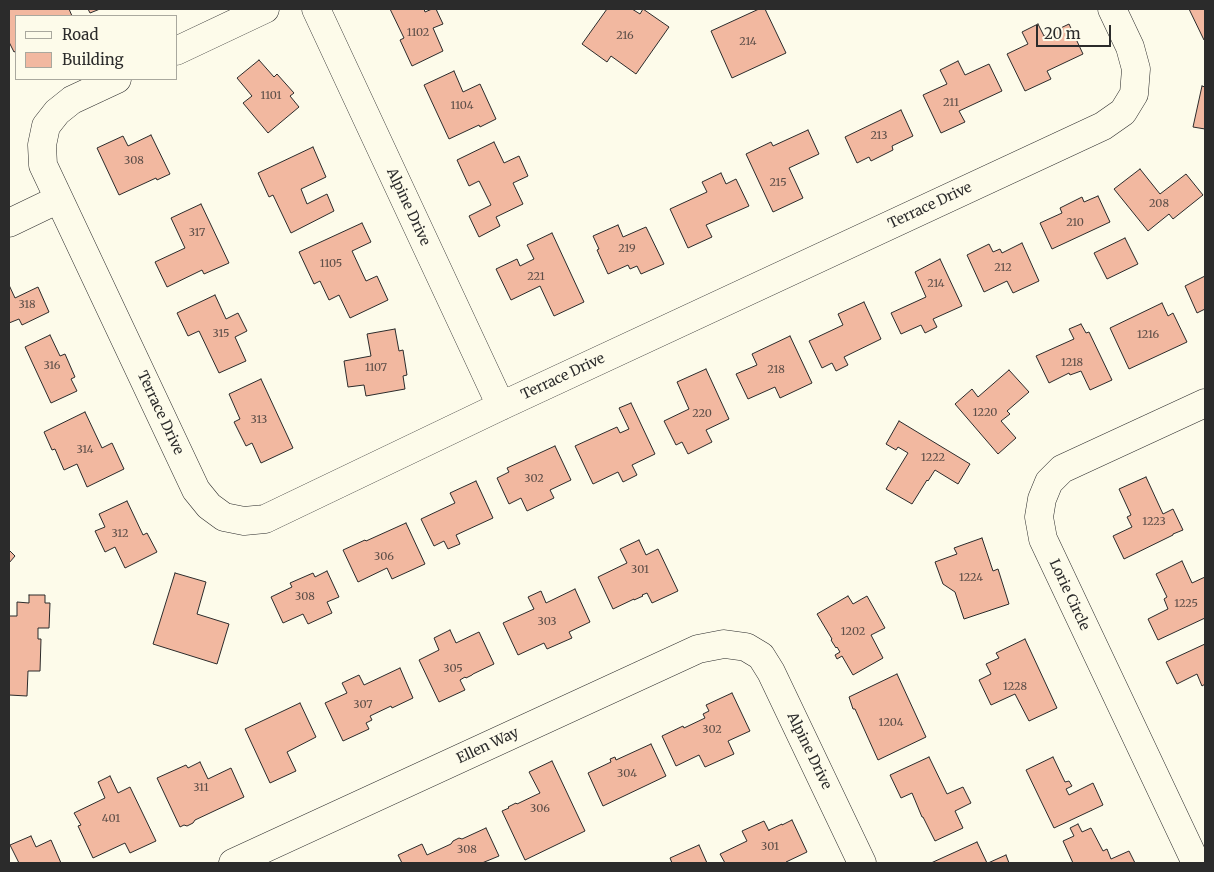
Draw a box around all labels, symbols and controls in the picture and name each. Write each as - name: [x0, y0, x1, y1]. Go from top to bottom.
- legend: [15, 15, 178, 80]
- scale bar: [1039, 15, 1114, 47]
- text: 20 m: [1044, 24, 1081, 43]
- text: Road: [62, 25, 98, 44]
- house number: 1102: [407, 26, 429, 40]
- house number: 216: [616, 29, 634, 43]
- house number: 214: [739, 35, 757, 49]
- text: Building: [62, 50, 124, 69]
- house number: 1101: [261, 89, 281, 103]
- house number: 211: [943, 96, 959, 110]
- house number: 1104: [451, 99, 473, 113]
- house number: 213: [870, 129, 888, 143]
- house number: 308: [124, 154, 144, 168]
- street label: Alpine Drive: [383, 166, 433, 248]
- house number: 215: [769, 176, 787, 190]
- street label: Terrace Drive: [885, 179, 975, 233]
- house number: 208: [1149, 197, 1169, 211]
- house number: 210: [1066, 216, 1084, 230]
- house number: 317: [189, 226, 205, 240]
- house number: 219: [618, 242, 636, 256]
- house number: 1105: [320, 257, 342, 271]
- house number: 212: [994, 261, 1012, 275]
- house number: 221: [527, 270, 545, 284]
- house number: 214: [927, 277, 945, 291]
- house number: 318: [18, 298, 36, 312]
- house number: 315: [213, 327, 229, 341]
- house number: 1216: [1137, 328, 1159, 342]
- street label: Terrace Drive: [518, 350, 608, 404]
- house number: 1218: [1061, 356, 1083, 370]
- house number: 316: [43, 359, 61, 373]
- house number: 1107: [365, 361, 387, 375]
- house number: 218: [767, 363, 785, 377]
- street label: Terrace Drive: [133, 368, 187, 458]
- house number: 1220: [973, 406, 997, 420]
- house number: 220: [692, 407, 712, 421]
- house number: 313: [251, 413, 267, 427]
- house number: 314: [77, 443, 93, 457]
- house number: 1222: [921, 451, 945, 465]
- house number: 302: [524, 472, 544, 486]
- house number: 1223: [1142, 515, 1166, 529]
- house number: 312: [111, 527, 129, 541]
- house number: 306: [374, 550, 394, 564]
- street label: Lorie Circle: [1045, 557, 1093, 633]
- house number: 301: [631, 563, 649, 577]
- house number: 1224: [959, 571, 983, 585]
- house number: 308: [295, 590, 315, 604]
- house number: 1225: [1174, 597, 1198, 611]
- house number: 303: [537, 615, 557, 629]
- house number: 1202: [841, 625, 865, 639]
- house number: 305: [443, 662, 463, 676]
- house number: 1228: [1003, 680, 1027, 694]
- house number: 307: [353, 698, 373, 712]
- street label: Alpine Drive: [783, 710, 835, 792]
- house number: 1204: [879, 716, 903, 730]
- house number: 302: [702, 723, 722, 737]
- street label: Ellen Way: [454, 724, 522, 768]
- house number: 304: [617, 767, 637, 781]
- house number: 311: [193, 781, 209, 795]
- house number: 306: [530, 802, 550, 816]
- house number: 401: [102, 812, 120, 826]
- house number: 301: [761, 840, 779, 854]
- house number: 308: [457, 843, 477, 857]

